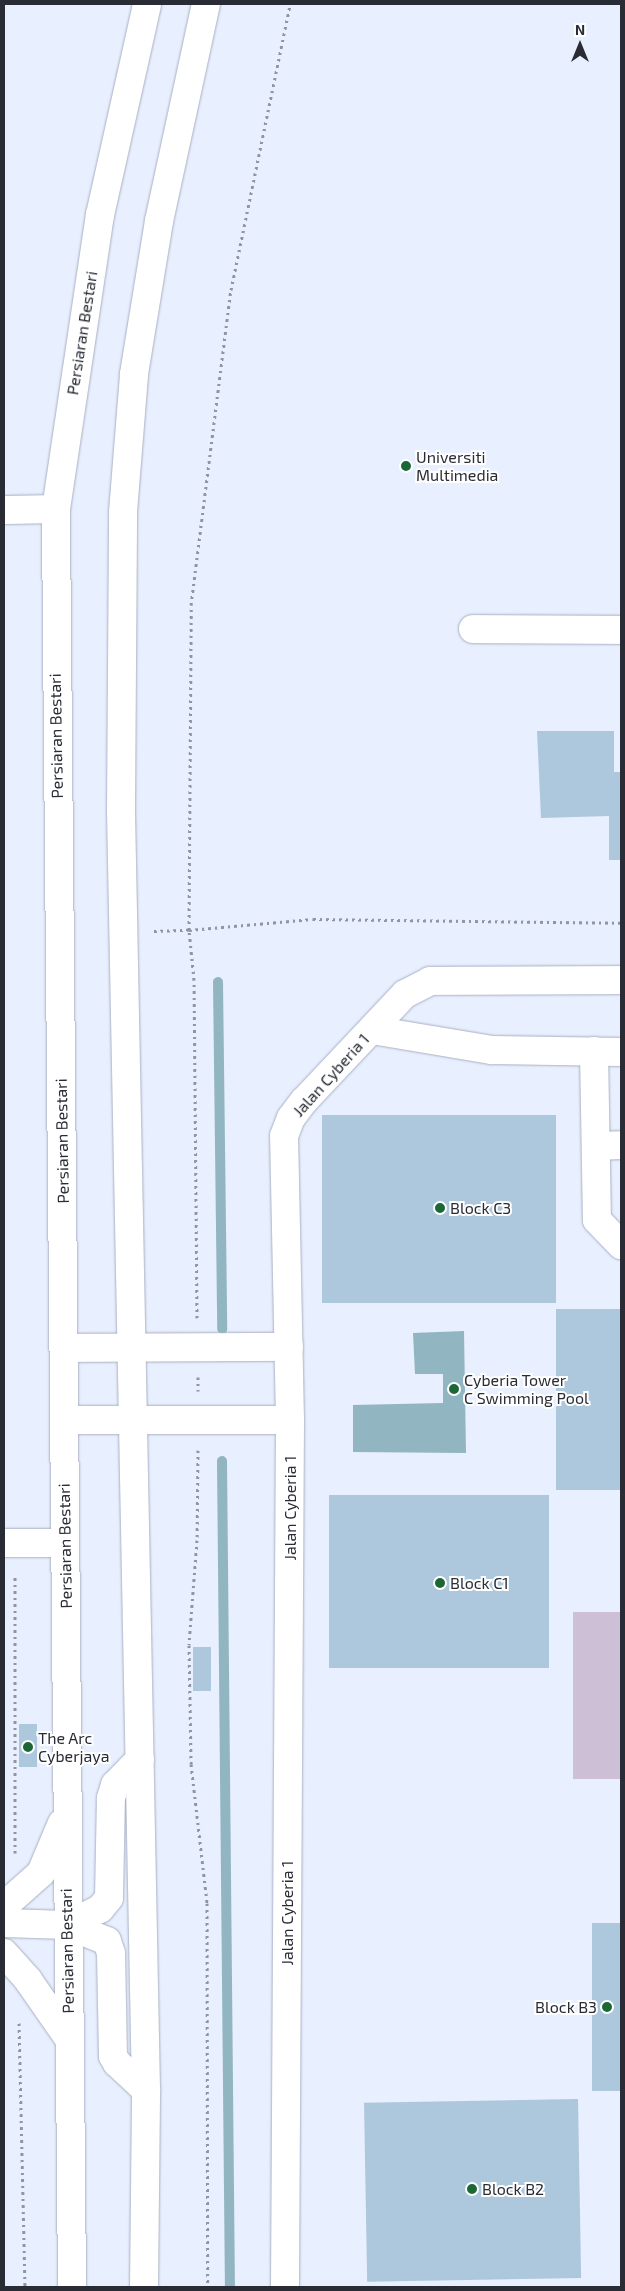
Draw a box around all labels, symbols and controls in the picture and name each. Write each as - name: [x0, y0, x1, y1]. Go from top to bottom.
- north arrow: [555, 20, 605, 70]
- text: N: [575, 21, 585, 38]
- street label: Persiaran Bestari: [63, 270, 101, 396]
- place label: Universiti Multimedia: [416, 447, 498, 485]
- marker: Universiti Multimedia: [400, 460, 412, 472]
- street label: Persiaran Bestari: [45, 673, 67, 799]
- street label: Jalan Cyberia 1: [289, 1030, 373, 1120]
- street label: Persiaran Bestari: [51, 1078, 73, 1204]
- place label: Block C3: [450, 1198, 511, 1218]
- marker: Block C3: [434, 1202, 446, 1214]
- place label: Cyberia Tower C Swimming Pool: [464, 1370, 589, 1408]
- marker: Cyberia Tower C Swimming Pool: [448, 1383, 460, 1395]
- street label: Jalan Cyberia 1: [280, 1456, 300, 1560]
- street label: Persiaran Bestari: [54, 1483, 76, 1609]
- place label: Block C1: [450, 1573, 509, 1593]
- marker: Block C1: [434, 1577, 446, 1589]
- place label: The Arc Cyberjaya: [38, 1728, 110, 1766]
- marker: The Arc Cyberjaya: [22, 1741, 34, 1753]
- street label: Jalan Cyberia 1: [277, 1861, 297, 1965]
- street label: Persiaran Bestari: [56, 1888, 78, 2014]
- place label: Block B3: [535, 1997, 597, 2017]
- marker: Block B3: [601, 2001, 613, 2013]
- place label: Block B2: [482, 2179, 544, 2199]
- marker: Block B2: [466, 2183, 478, 2195]

